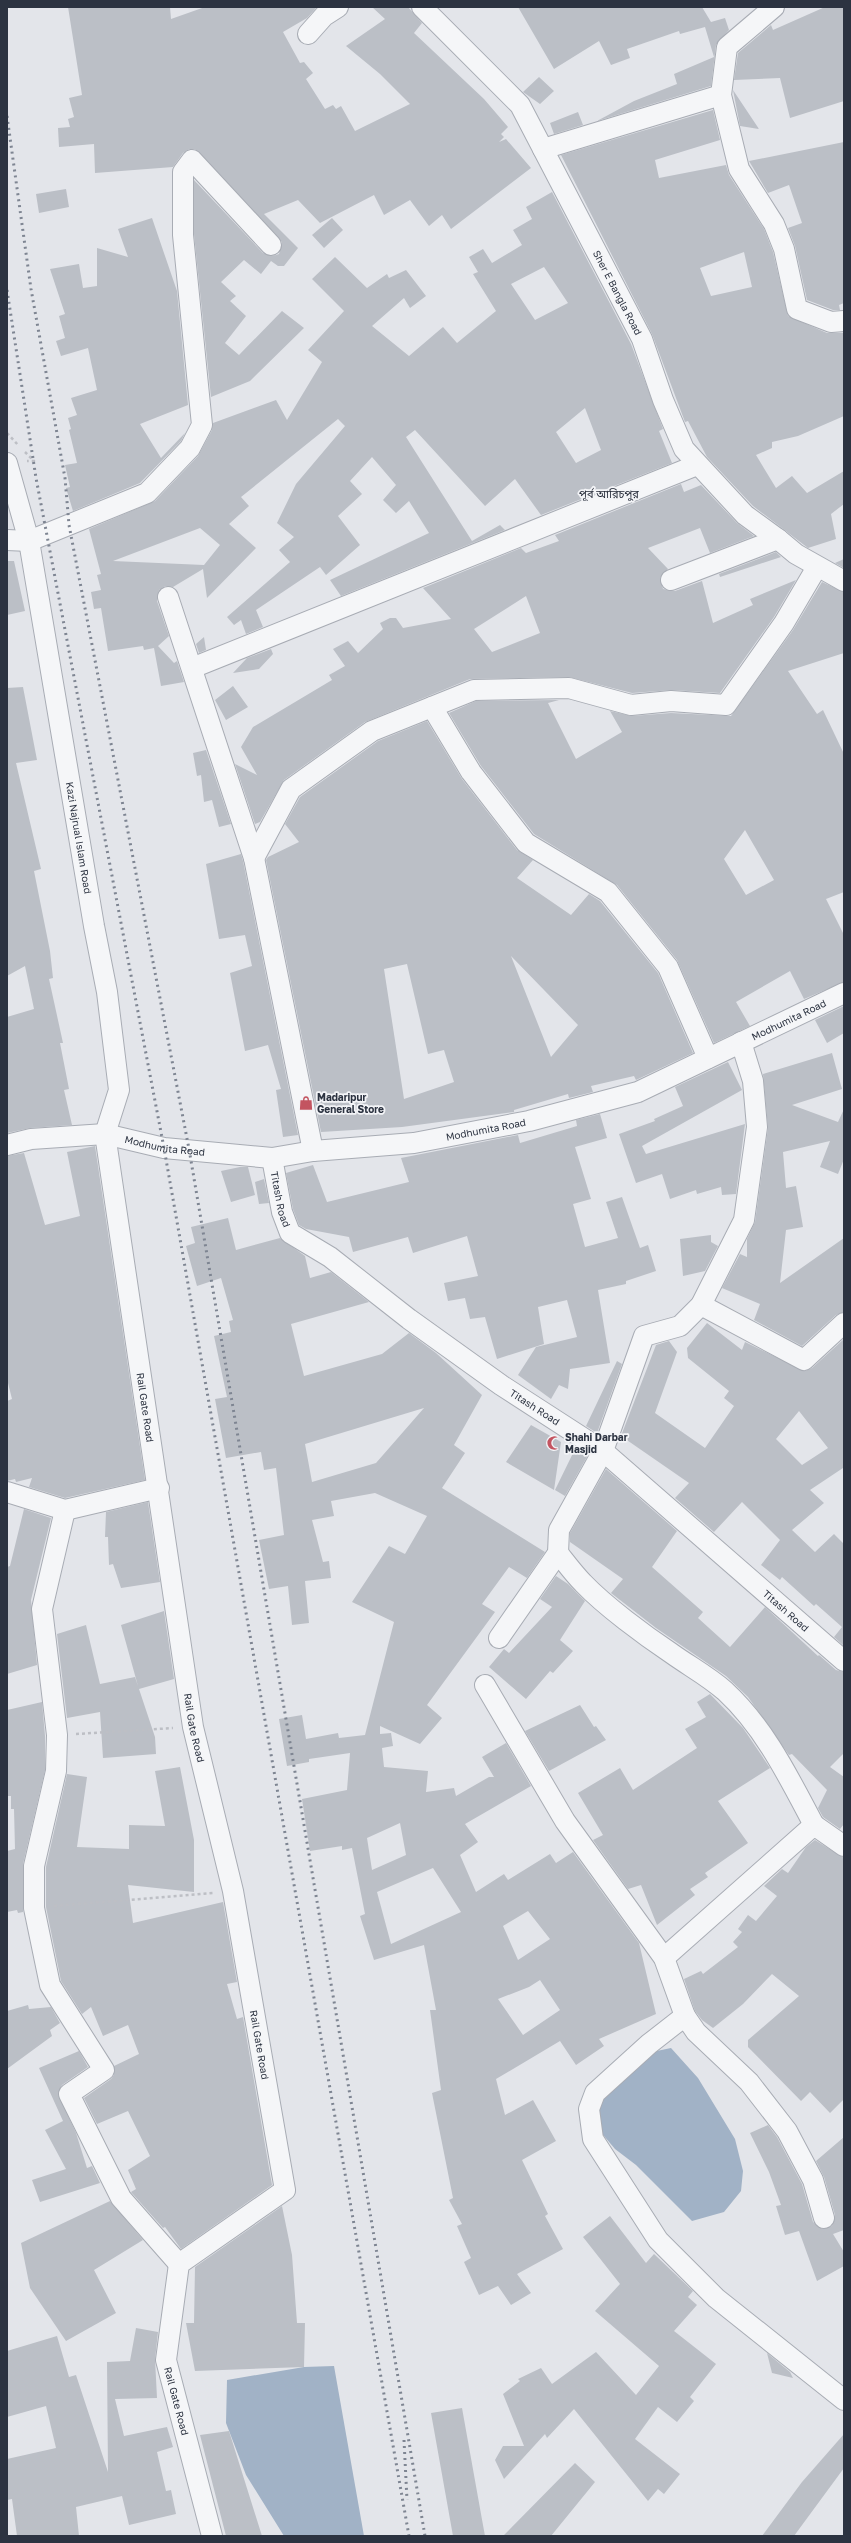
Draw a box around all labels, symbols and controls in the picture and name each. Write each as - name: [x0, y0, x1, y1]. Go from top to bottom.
- street label: Sher E Bangla Road: [591, 248, 645, 337]
- district label: পূর্ব আরিচপুর: [579, 487, 639, 501]
- street label: Kazi Najrual Islam Road: [64, 781, 94, 895]
- street label: Modhumita Road: [750, 997, 828, 1043]
- place label: Madaripur General Store: [317, 1091, 384, 1115]
- shop icon: Madaripur General Store: [298, 1095, 314, 1111]
- street label: Modhumita Road: [445, 1116, 527, 1143]
- street label: Modhumita Road: [124, 1133, 205, 1158]
- street label: Titash Road: [269, 1170, 293, 1229]
- street label: Rail Gate Road: [134, 1372, 157, 1443]
- street label: Titash Road: [508, 1386, 562, 1427]
- place label: Shahi Darbar Masjid: [565, 1431, 628, 1455]
- mosque icon: Shahi Darbar Masjid: [546, 1435, 562, 1451]
- street label: Titash Road: [761, 1587, 812, 1634]
- street label: Rail Gate Road: [182, 1692, 207, 1763]
- street label: Rail Gate Road: [248, 2009, 272, 2080]
- street label: Rail Gate Road: [162, 2366, 191, 2436]

